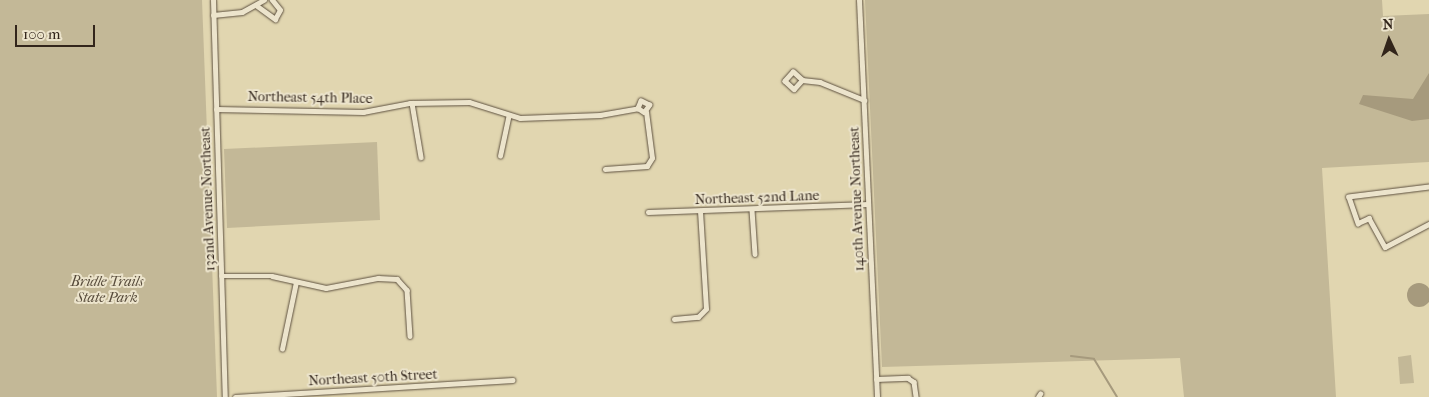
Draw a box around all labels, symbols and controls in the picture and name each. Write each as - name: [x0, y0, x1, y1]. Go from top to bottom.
- scale bar: [18, 15, 98, 47]
- north arrow: [1364, 15, 1414, 65]
- text: N: [1382, 16, 1394, 33]
- text: 100 m: [23, 25, 61, 43]
- street label: Northeast 54th Place: [247, 89, 373, 107]
- street label: 132nd Avenue Northeast: [197, 126, 219, 272]
- street label: 140th Avenue Northeast: [846, 126, 868, 272]
- street label: Northeast 52nd Lane: [694, 187, 820, 209]
- park label: Bridle Trails State Park: [71, 274, 143, 306]
- street label: Northeast 50th Street: [308, 366, 438, 390]

